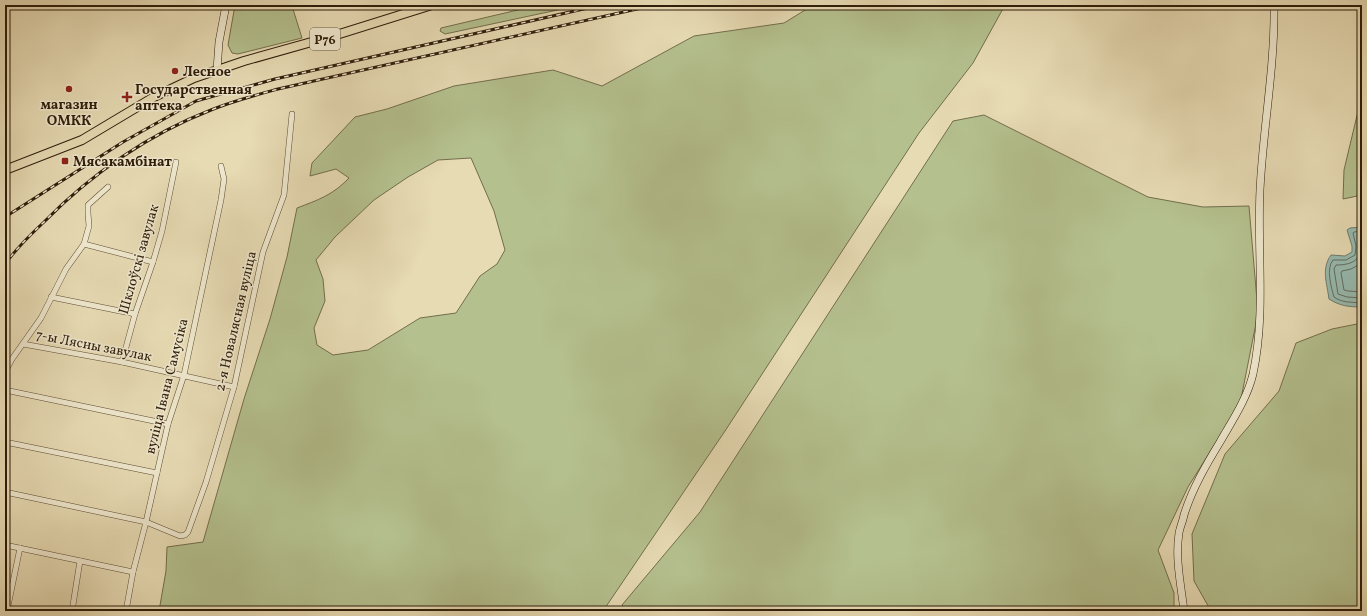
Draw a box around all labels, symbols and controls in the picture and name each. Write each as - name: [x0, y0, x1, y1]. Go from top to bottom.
- road number: Р76: [310, 28, 340, 50]
- place label: Лесное: [183, 63, 231, 82]
- marker: Лесное: [170, 66, 180, 76]
- place label: Государственная аптека: [135, 81, 252, 116]
- marker: магазин ОМКК: [64, 84, 74, 94]
- marker: Государственная аптека: [122, 92, 132, 102]
- place label: магазин ОМКК: [40, 96, 98, 131]
- place label: Мясакамбінат: [73, 153, 172, 172]
- marker: Мясакамбінат: [60, 156, 70, 166]
- street label: Шклоўскі завулак: [115, 202, 164, 317]
- street label: 2-я Новалясная вуліца: [211, 249, 262, 393]
- street label: вуліца Івана Самусіка: [141, 317, 194, 456]
- street label: 7-ы Лясны завулак: [34, 326, 154, 367]

